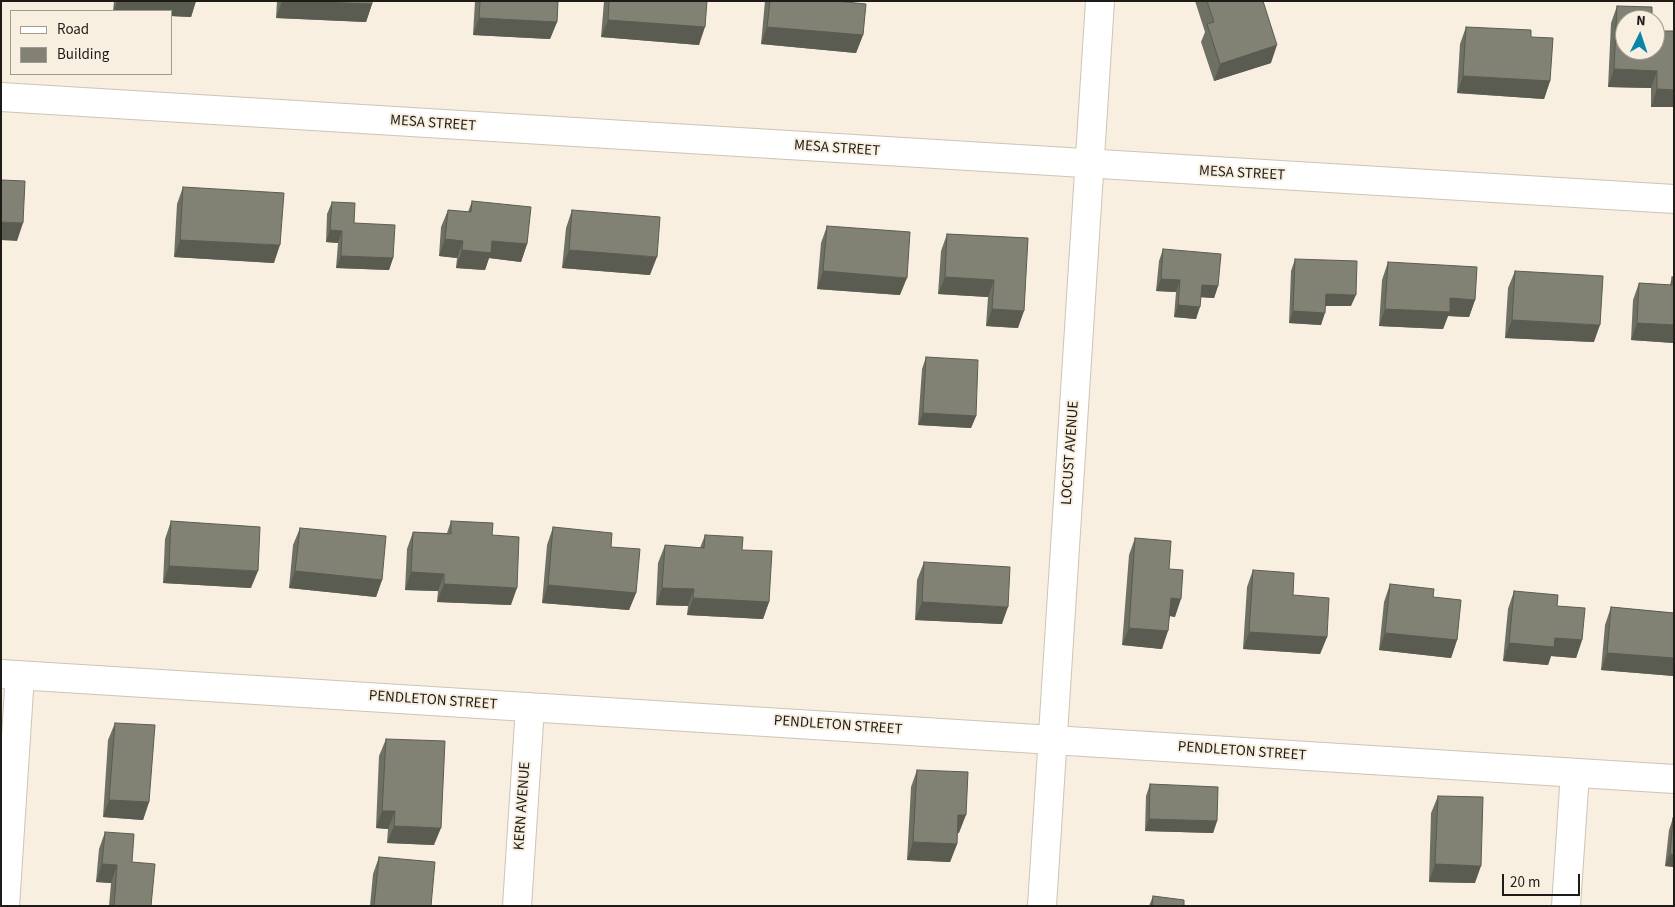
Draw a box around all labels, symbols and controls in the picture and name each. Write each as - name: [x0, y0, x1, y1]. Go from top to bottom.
- legend: [10, 10, 172, 75]
- north arrow: [1615, 10, 1665, 60]
- text: N: [1636, 11, 1646, 31]
- text: Road: [57, 19, 89, 40]
- text: Building: [57, 44, 109, 65]
- street label: MESA STREET: [389, 112, 477, 136]
- street label: MESA STREET: [793, 137, 881, 161]
- street label: MESA STREET: [1199, 163, 1285, 185]
- street label: LOCUST AVENUE: [1058, 400, 1084, 506]
- street label: PENDLETON STREET: [368, 688, 498, 714]
- street label: PENDLETON STREET: [773, 713, 903, 739]
- street label: PENDLETON STREET: [1177, 739, 1307, 765]
- street label: KERN AVENUE: [511, 761, 535, 851]
- scale bar: [1505, 864, 1582, 896]
- text: 20 m: [1510, 872, 1540, 893]

